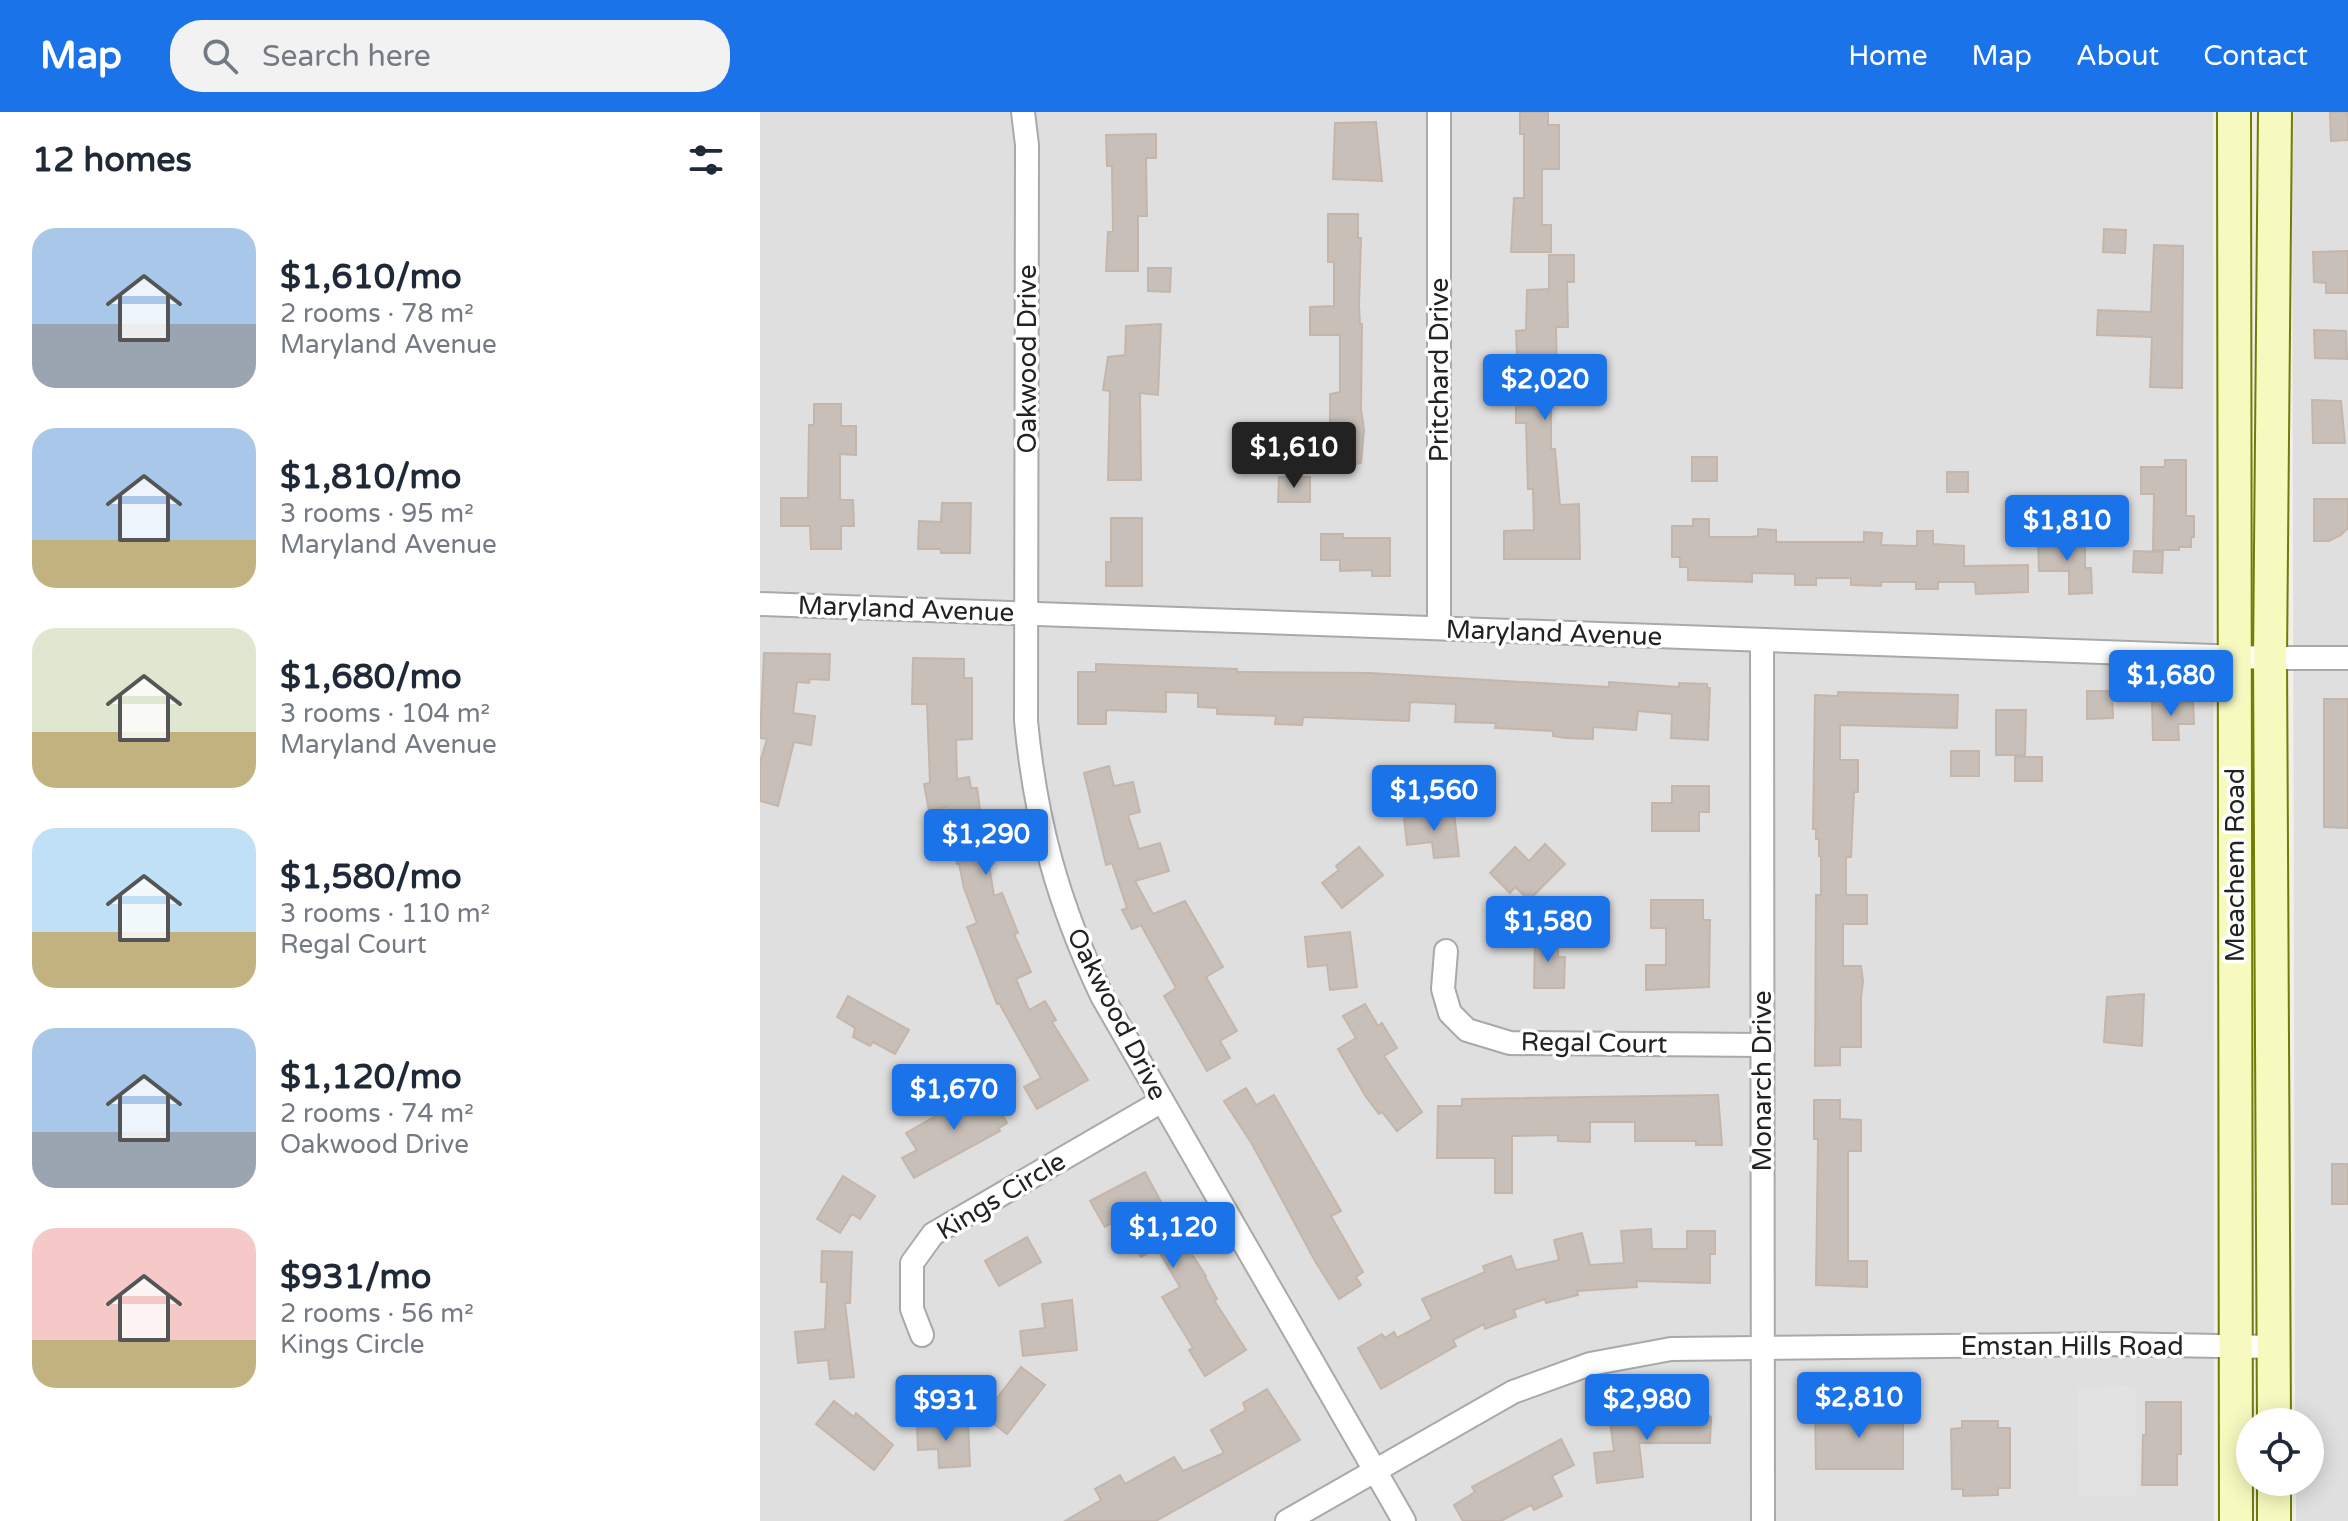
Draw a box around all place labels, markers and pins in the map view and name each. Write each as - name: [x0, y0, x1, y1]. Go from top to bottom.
- pin: $2,020: [1480, 354, 1610, 422]
- pin: $1,610: [1229, 422, 1359, 490]
- pin: $1,810: [2002, 495, 2132, 563]
- pin: $1,680: [2106, 650, 2236, 718]
- pin: $1,560: [1369, 765, 1499, 833]
- pin: $1,290: [921, 809, 1051, 877]
- pin: $1,580: [1483, 896, 1613, 964]
- pin: $1,670: [889, 1064, 1019, 1132]
- pin: $1,120: [1108, 1202, 1238, 1270]
- pin: $2,810: [1794, 1372, 1924, 1440]
- pin: $2,980: [1582, 1374, 1712, 1442]
- pin: $931: [899, 1375, 993, 1443]

